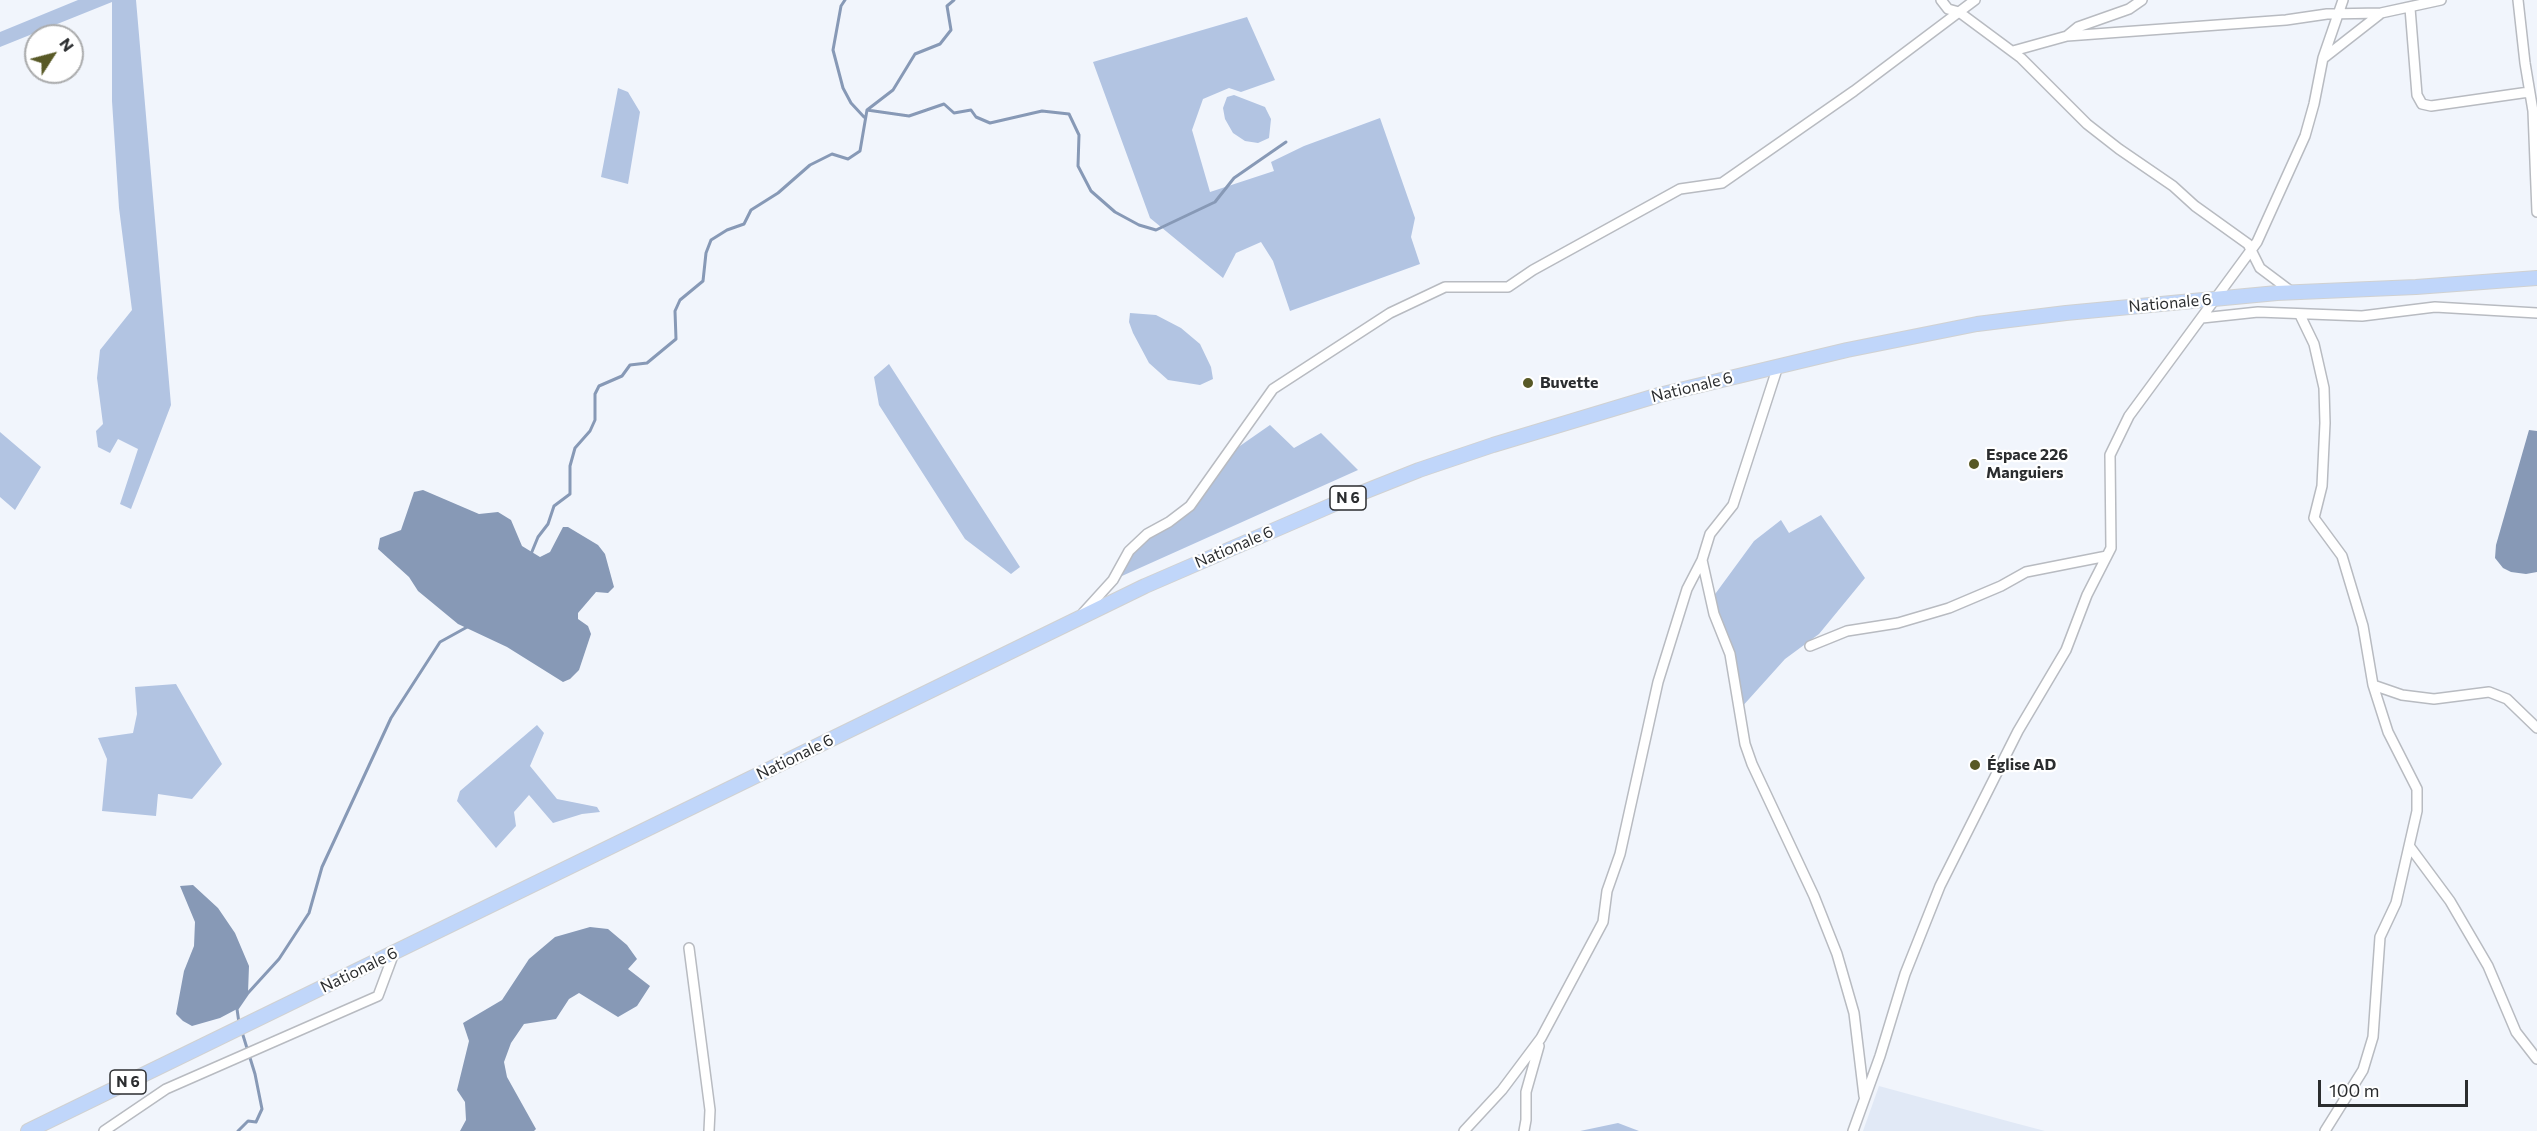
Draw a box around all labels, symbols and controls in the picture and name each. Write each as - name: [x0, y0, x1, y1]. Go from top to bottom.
- north arrow: [24, 24, 84, 84]
- text: N: [56, 34, 79, 55]
- street label: Nationale 6: [2128, 290, 2212, 316]
- street label: Nationale 6: [1649, 368, 1735, 406]
- place label: Buvette: [1540, 373, 1598, 393]
- marker: Buvette: [1521, 376, 1535, 390]
- place label: Espace 226 Manguiers: [1986, 445, 2068, 483]
- marker: Espace 226 Manguiers: [1967, 457, 1981, 471]
- road number: N 6: [1330, 486, 1366, 510]
- street label: Nationale 6: [1192, 522, 1276, 572]
- street label: Nationale 6: [753, 730, 837, 784]
- place label: Église AD: [1987, 755, 2056, 775]
- marker: Église AD: [1968, 758, 1982, 772]
- street label: Nationale 6: [317, 943, 401, 997]
- scale bar: [2321, 1068, 2471, 1106]
- road number: N 6: [110, 1070, 146, 1094]
- text: 100 m: [2329, 1079, 2379, 1101]

